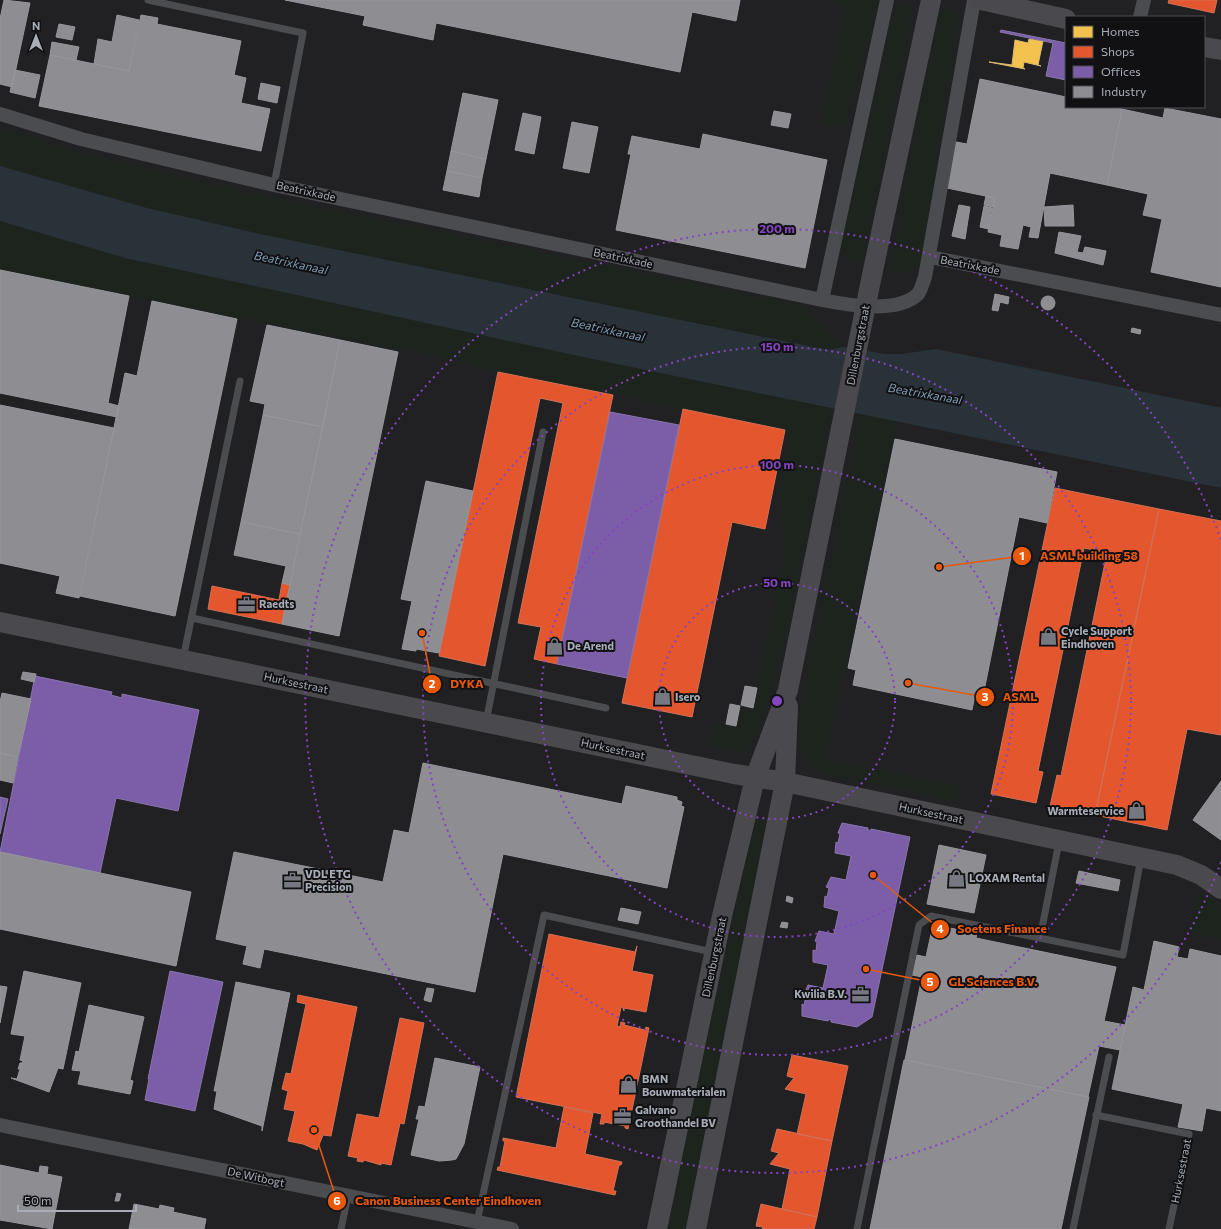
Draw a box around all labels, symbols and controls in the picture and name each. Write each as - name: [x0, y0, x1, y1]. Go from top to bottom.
- north arrow: [16, 16, 56, 56]
- legend: [1065, 16, 1205, 108]
- text: N: [32, 19, 40, 32]
- text: Homes: [1101, 24, 1139, 38]
- text: Shops: [1101, 44, 1135, 58]
- text: Offices: [1101, 64, 1141, 78]
- text: Industry: [1101, 84, 1146, 98]
- street label: Beatrixkade: [275, 178, 337, 203]
- text: 200 m: [759, 221, 795, 235]
- street label: Beatrixkade: [592, 245, 654, 270]
- water label: Beatrixkanaal: [253, 247, 330, 277]
- street label: Beatrixkade: [939, 252, 1001, 277]
- street label: Dillenburgstraat: [843, 303, 872, 386]
- water label: Beatrixkanaal: [570, 314, 647, 344]
- text: 150 m: [760, 339, 794, 353]
- water label: Beatrixkanaal: [887, 380, 964, 407]
- text: 100 m: [760, 457, 794, 471]
- callout: ASML building 58: [1012, 544, 1145, 568]
- text: 1: [1019, 548, 1025, 562]
- text: ASML building 58: [1040, 548, 1138, 562]
- text: 50 m: [763, 575, 791, 589]
- office icon: Raedts: [236, 594, 256, 614]
- place label: Raedts: [259, 597, 294, 610]
- place label: Cycle Support Eindhoven: [1061, 624, 1132, 650]
- shop icon: Cycle Support Eindhoven: [1038, 627, 1058, 647]
- shop icon: De Arend: [544, 636, 564, 656]
- place label: De Arend: [567, 639, 614, 652]
- street label: Hurksestraat: [263, 669, 330, 696]
- callout: DYKA: [422, 672, 492, 696]
- text: 2: [429, 676, 436, 690]
- text: DYKA: [450, 676, 484, 690]
- callout: ASML: [975, 685, 1046, 709]
- shop icon: Isero: [652, 687, 672, 707]
- text: 3: [982, 689, 989, 703]
- text: ASML: [1003, 689, 1037, 703]
- place label: Isero: [675, 690, 701, 703]
- centre of rings: [770, 694, 784, 708]
- street label: Hurksestraat: [580, 735, 647, 762]
- street label: Hurksestraat: [898, 799, 965, 826]
- shop icon: Warmteservice: [1127, 801, 1147, 821]
- place label: Warmteservice: [1047, 804, 1124, 817]
- place label: VDL ETG Precision: [305, 867, 352, 893]
- shop icon: LOXAM Rental: [946, 868, 966, 888]
- office icon: VDL ETG Precision: [282, 870, 302, 890]
- place label: LOXAM Rental: [969, 871, 1045, 884]
- street label: Dillenburgstraat: [699, 915, 728, 998]
- callout: Soetens Finance: [930, 917, 1055, 941]
- text: 4: [936, 921, 944, 935]
- text: Soetens Finance: [957, 921, 1047, 935]
- callout: GL Sciences B.V.: [920, 970, 1045, 994]
- text: 5: [927, 974, 934, 988]
- text: GL Sciences B.V.: [948, 974, 1038, 988]
- office icon: Kwilia B.V.: [850, 984, 870, 1004]
- place label: Kwilia B.V.: [794, 987, 847, 1000]
- place label: BMN Bouwmaterialen: [642, 1072, 726, 1098]
- shop icon: BMN Bouwmaterialen: [619, 1075, 639, 1095]
- place label: Galvano Groothandel BV: [635, 1103, 716, 1129]
- office icon: Galvano Groothandel BV: [612, 1106, 632, 1126]
- street label: Hurksestraat: [1168, 1137, 1193, 1204]
- street label: De Witbogt: [226, 1164, 286, 1189]
- scale bar: [18, 1187, 136, 1213]
- callout: Canon Business Center Eindhoven: [327, 1189, 549, 1213]
- text: 50 m: [24, 1193, 52, 1207]
- text: 6: [333, 1193, 341, 1207]
- text: Canon Business Center Eindhoven: [355, 1193, 541, 1207]

